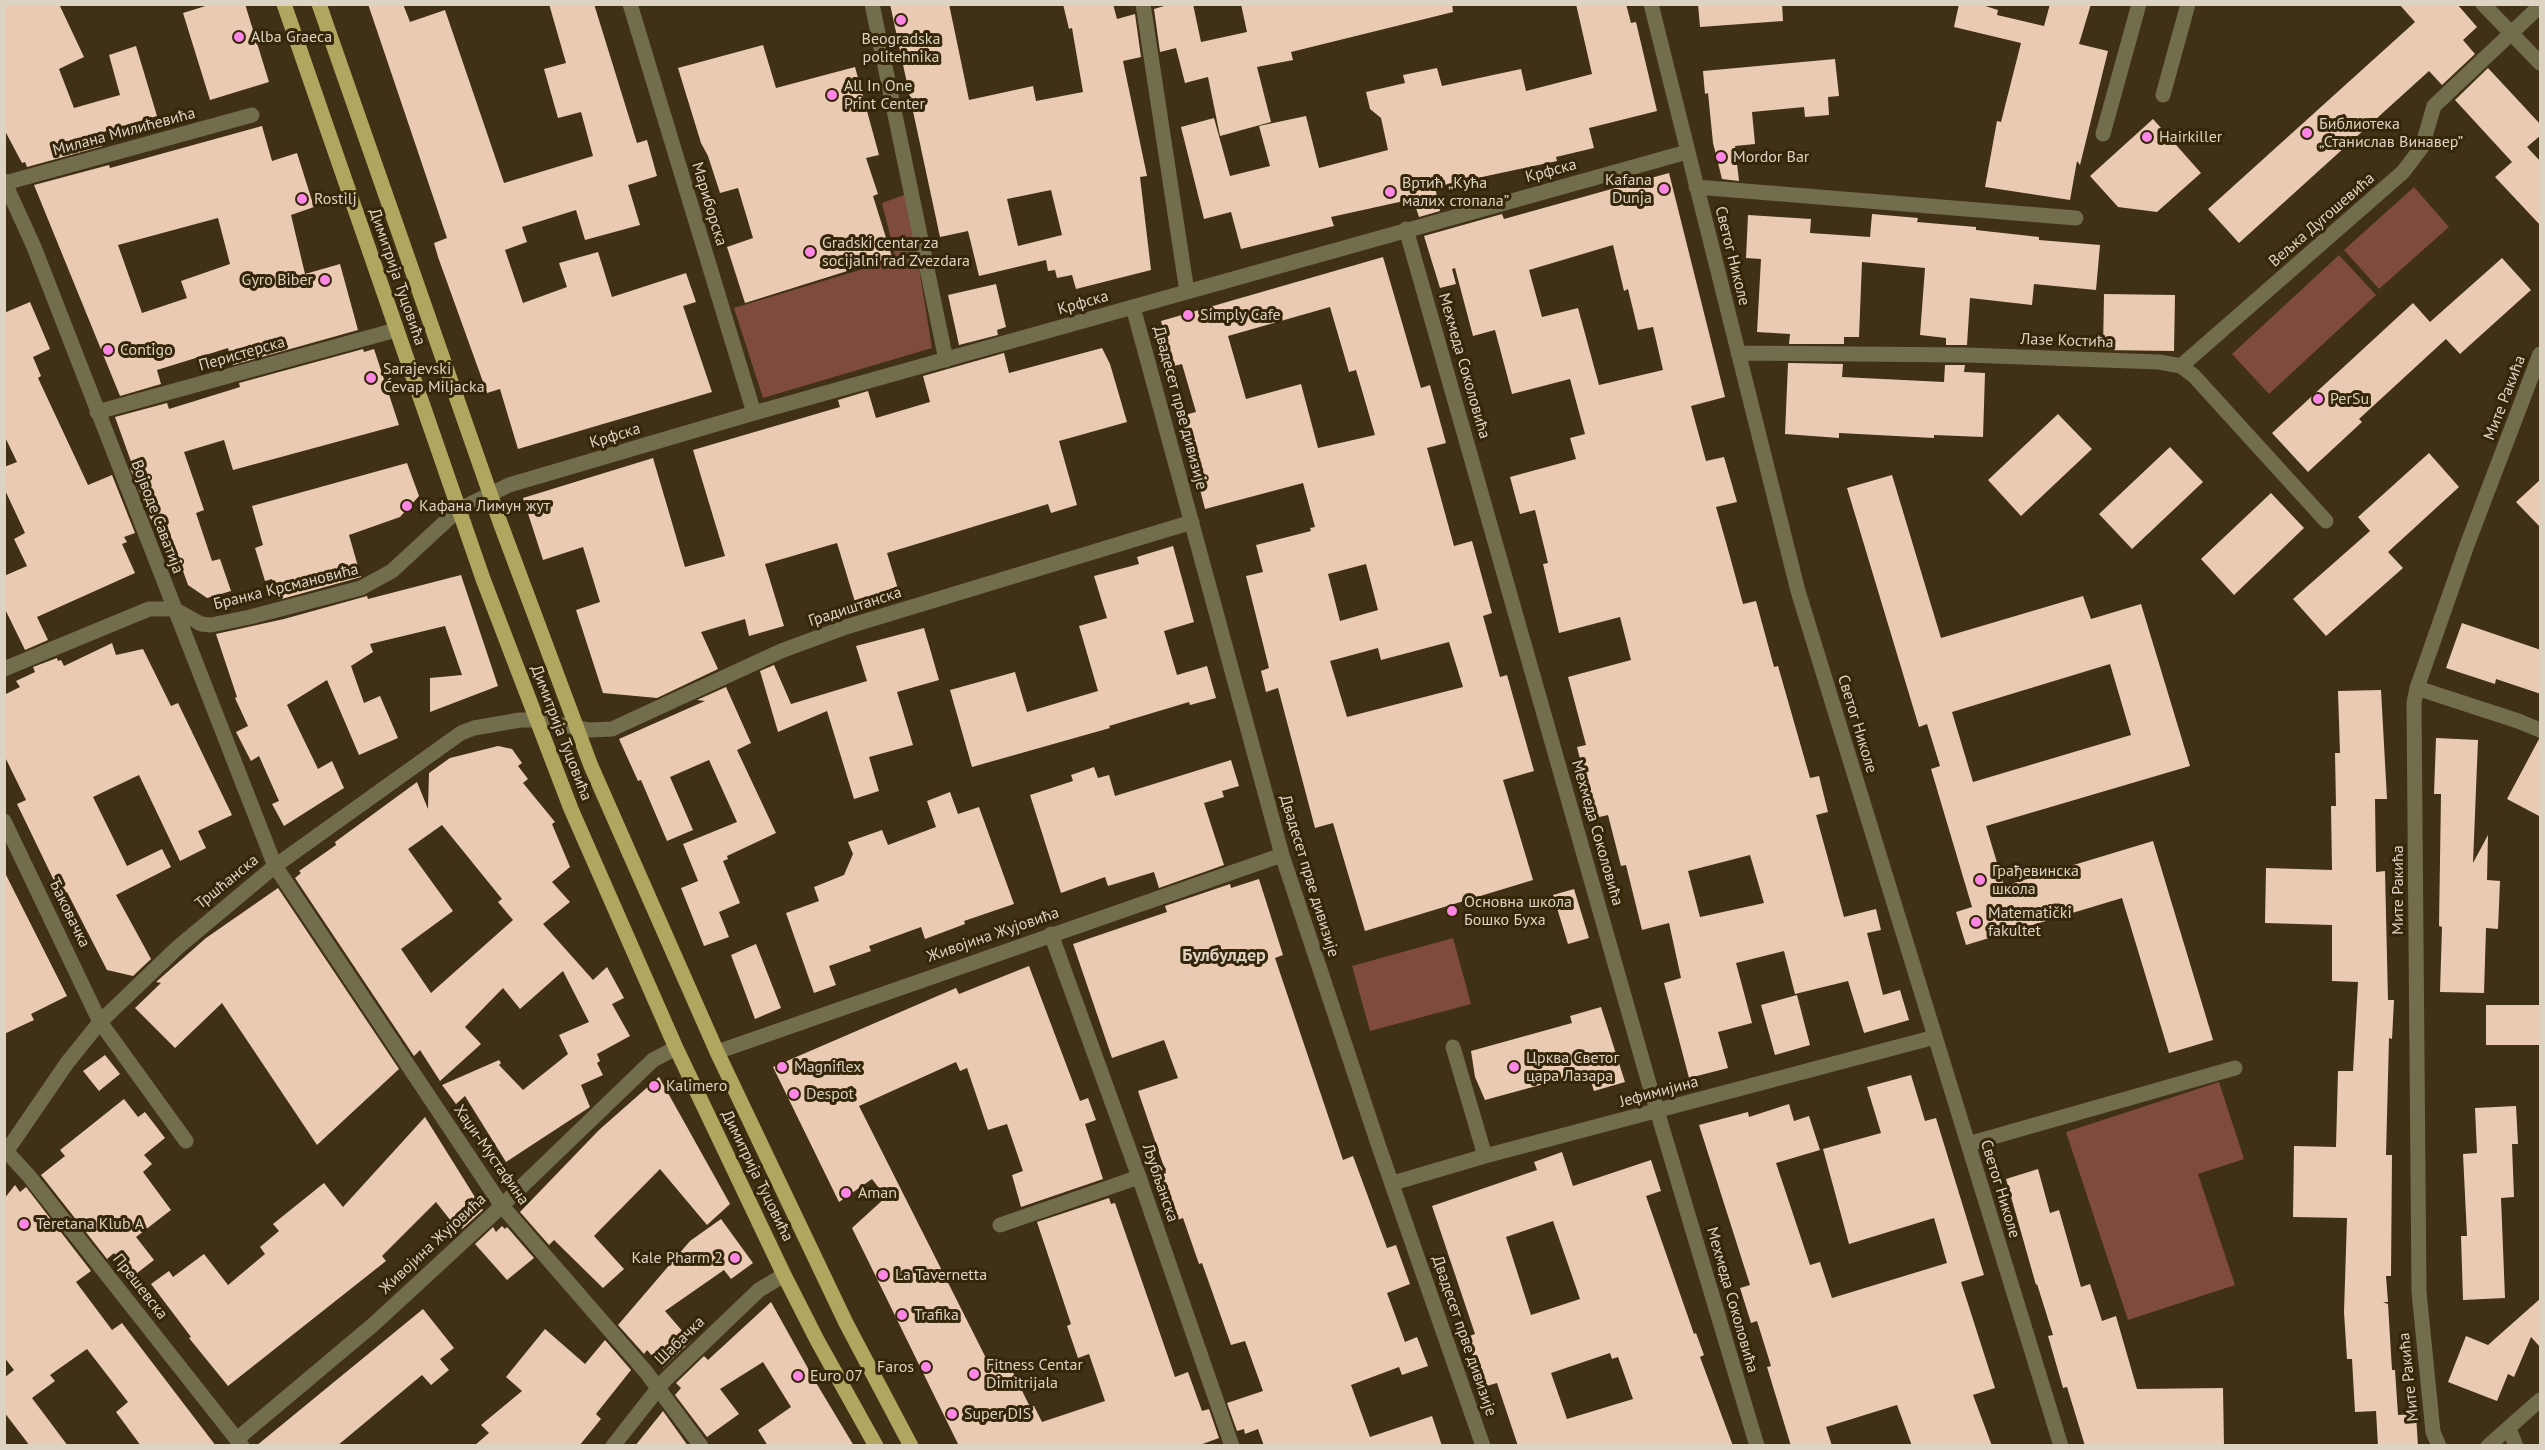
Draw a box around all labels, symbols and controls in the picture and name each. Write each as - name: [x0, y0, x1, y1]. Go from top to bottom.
- marker: Beogradska politehnika: [894, 13, 908, 27]
- place label: Alba Graeca: [251, 27, 332, 47]
- place label: Beogradska politehnika: [862, 29, 940, 67]
- marker: Alba Graeca: [232, 30, 246, 44]
- place label: All In One Print Center: [844, 76, 925, 114]
- marker: All In One Print Center: [825, 88, 839, 102]
- street label: Милана Милићевића: [51, 104, 197, 160]
- place label: Библиотека „Станислав Винавер”: [2319, 114, 2463, 152]
- marker: Библиотека „Станислав Винавер”: [2300, 126, 2314, 140]
- place label: Hairkiller: [2159, 127, 2222, 147]
- marker: Hairkiller: [2140, 130, 2154, 144]
- place label: Mordor Bar: [1733, 147, 1809, 167]
- marker: Mordor Bar: [1714, 150, 1728, 164]
- street label: Крфска: [1523, 155, 1579, 187]
- street label: Мариборска: [687, 160, 731, 248]
- street label: Вељка Дугошевића: [2265, 169, 2379, 271]
- place label: Kafana Dunja: [1605, 170, 1652, 208]
- place label: Вртић „Кућа малих стопала”: [1402, 173, 1509, 211]
- marker: Kafana Dunja: [1657, 182, 1671, 196]
- marker: Вртић „Кућа малих стопала”: [1383, 185, 1397, 199]
- place label: Rostilj: [314, 189, 357, 209]
- marker: Rostilj: [295, 192, 309, 206]
- street label: Светог Николе: [1710, 204, 1754, 308]
- street label: Димитрија Туцовића: [365, 206, 429, 348]
- place label: Gradski centar za socijalni rad Zvezdara: [822, 233, 970, 271]
- marker: Gradski centar za socijalni rad Zvezdara: [803, 245, 817, 259]
- place label: Gyro Biber: [242, 270, 313, 290]
- marker: Gyro Biber: [318, 273, 332, 287]
- street label: Крфска: [1055, 287, 1111, 319]
- street label: Мехмеда Соколовића: [1434, 291, 1494, 441]
- place label: Simply Cafe: [1200, 305, 1281, 325]
- marker: Simply Cafe: [1181, 308, 1195, 322]
- street label: Двадесет прве дивизије: [1149, 324, 1211, 492]
- street label: Лазе Костића: [2020, 330, 2114, 352]
- street label: Перистерска: [197, 333, 287, 375]
- place label: Contigo: [120, 340, 173, 360]
- marker: Contigo: [101, 343, 115, 357]
- street label: Мите Ракића: [2480, 353, 2530, 443]
- place label: Sarajevski Ćevap Miljacka: [383, 359, 485, 397]
- marker: Sarajevski Ćevap Miljacka: [364, 371, 378, 385]
- place label: PerSu: [2330, 389, 2369, 409]
- marker: PerSu: [2311, 392, 2325, 406]
- street label: Крфска: [587, 419, 643, 453]
- street label: Војводе Саватија: [127, 458, 187, 576]
- place label: Кафана Лимун жут: [419, 496, 550, 516]
- marker: Кафана Лимун жут: [400, 499, 414, 513]
- street label: Бранка Крсмановића: [212, 560, 360, 614]
- street label: Градиштанска: [806, 583, 904, 631]
- street label: Димитрија Туцовића: [526, 662, 596, 804]
- street label: Светог Николе: [1833, 673, 1881, 775]
- street label: Мехмеда Соколовића: [1567, 758, 1627, 908]
- street label: Двадесет прве дивизије: [1275, 793, 1343, 959]
- street label: Мите Ракића: [2388, 845, 2408, 935]
- street label: Тршћанска: [192, 851, 262, 913]
- place label: Грађевинска школа: [1992, 861, 2079, 899]
- marker: Грађевинска школа: [1973, 873, 1987, 887]
- street label: Ђаковачка: [44, 875, 94, 951]
- place label: Основна школа Бошко Буха: [1464, 892, 1572, 930]
- street label: Живојина Жујовића: [924, 903, 1062, 967]
- place label: Matematički fakultet: [1988, 903, 2072, 941]
- marker: Основна школа Бошко Буха: [1445, 904, 1459, 918]
- marker: Matematički fakultet: [1969, 915, 1983, 929]
- district label: Булбулдер: [1182, 945, 1266, 967]
- place label: Црква Светог цара Лазара: [1526, 1048, 1619, 1086]
- place label: Magniflex: [794, 1057, 862, 1077]
- marker: Magniflex: [775, 1060, 789, 1074]
- marker: Црква Светог цара Лазара: [1507, 1060, 1521, 1074]
- street label: Јефимијина: [1617, 1072, 1701, 1112]
- place label: Kalimero: [666, 1076, 727, 1096]
- marker: Kalimero: [647, 1079, 661, 1093]
- place label: Despot: [806, 1084, 854, 1104]
- marker: Despot: [787, 1087, 801, 1101]
- street label: Хаџи-Мустафина: [449, 1101, 533, 1209]
- street label: Димитрија Туцовића: [717, 1107, 797, 1245]
- street label: Светог Николе: [1976, 1138, 2024, 1240]
- street label: Љубљанска: [1138, 1141, 1182, 1225]
- place label: Aman: [858, 1183, 897, 1203]
- marker: Aman: [839, 1186, 853, 1200]
- street label: Живојина Жујовића: [376, 1190, 490, 1298]
- place label: Teretana Klub A: [36, 1214, 144, 1234]
- marker: Teretana Klub A: [17, 1217, 31, 1231]
- street label: Мехмеда Соколовића: [1702, 1225, 1762, 1375]
- place label: Kale Pharm 2: [632, 1248, 723, 1268]
- street label: Прешевска: [108, 1250, 172, 1324]
- marker: Kale Pharm 2: [728, 1251, 742, 1265]
- street label: Двадесет прве дивизије: [1427, 1253, 1501, 1419]
- place label: La Tavernetta: [895, 1265, 987, 1285]
- marker: La Tavernetta: [876, 1268, 890, 1282]
- place label: Trafika: [914, 1305, 959, 1325]
- marker: Trafika: [895, 1308, 909, 1322]
- street label: Шабачка: [651, 1313, 709, 1369]
- street label: Мите Ракића: [2395, 1332, 2423, 1422]
- place label: Fitness Centar Dimitrijala: [986, 1355, 1083, 1393]
- place label: Faros: [877, 1357, 914, 1377]
- marker: Faros: [919, 1360, 933, 1374]
- place label: Euro 07: [810, 1366, 863, 1386]
- marker: Fitness Centar Dimitrijala: [967, 1367, 981, 1381]
- marker: Euro 07: [791, 1369, 805, 1383]
- place label: Super DIS: [964, 1404, 1031, 1424]
- marker: Super DIS: [945, 1407, 959, 1421]

